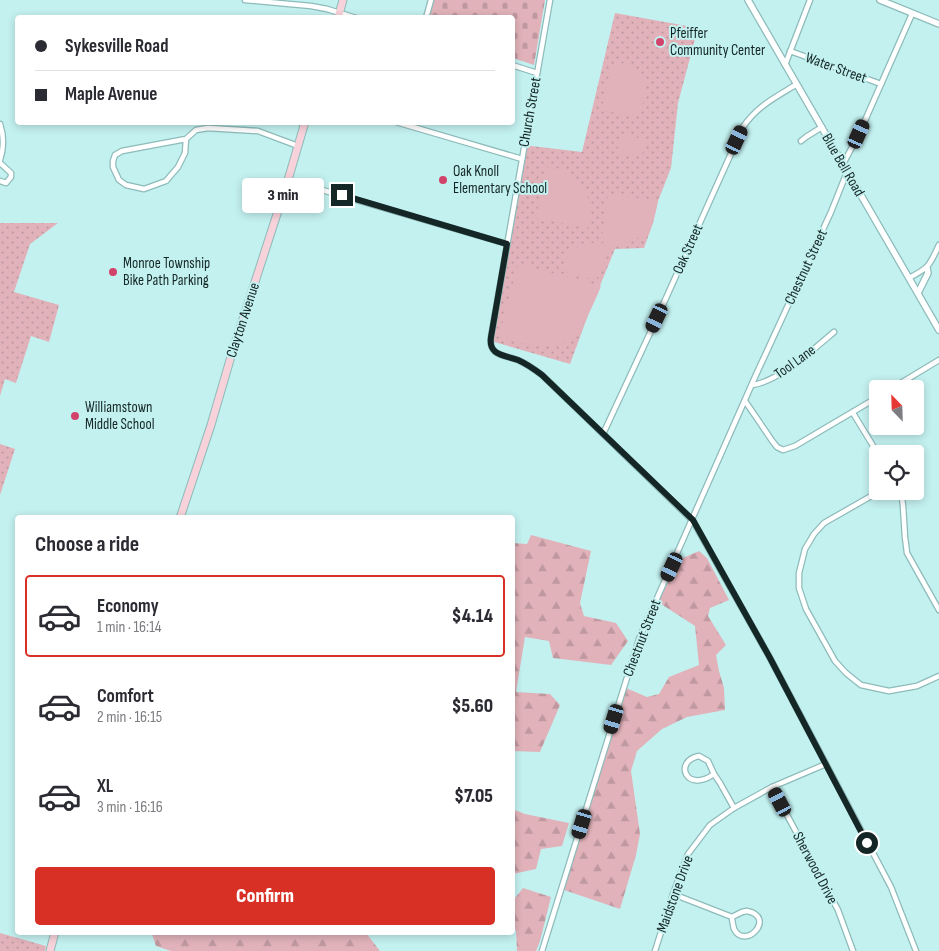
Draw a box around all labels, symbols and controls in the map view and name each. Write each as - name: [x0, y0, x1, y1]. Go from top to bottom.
- place label: Pfeiffer Community Center: [670, 24, 766, 60]
- text: Sykesville Road: [65, 35, 168, 58]
- marker: Pfeiffer Community Center: [654, 36, 666, 48]
- street label: Water Street: [803, 48, 870, 88]
- street label: Church Street: [515, 75, 546, 148]
- text: Maple Avenue: [65, 83, 157, 106]
- car: [846, 117, 871, 151]
- car: [723, 123, 750, 157]
- street label: Blue Bell Road: [817, 130, 869, 200]
- place label: Oak Knoll Elementary School: [453, 162, 547, 198]
- marker: Oak Knoll Elementary School: [437, 174, 449, 186]
- callout: 3 min: [242, 178, 324, 212]
- route end: [331, 184, 353, 206]
- text: 3 min: [267, 186, 299, 205]
- street label: Oak Street: [669, 221, 708, 277]
- street label: Chestnut Street: [780, 226, 832, 308]
- place label: Monroe Township Bike Path Parking: [123, 254, 210, 290]
- marker: Monroe Township Bike Path Parking: [107, 266, 119, 278]
- street label: Clayton Avenue: [222, 280, 264, 360]
- car: [643, 301, 670, 335]
- street label: Tool Lane: [771, 341, 819, 383]
- north arrow: [869, 380, 924, 435]
- map controls: [869, 380, 924, 500]
- place label: Williamstown Middle School: [85, 398, 155, 434]
- marker: Williamstown Middle School: [69, 410, 81, 422]
- button: locate: [869, 445, 924, 500]
- text: Choose a ride: [35, 531, 139, 558]
- car: [658, 550, 685, 584]
- icon: car: [37, 594, 82, 639]
- text: Economy: [97, 595, 159, 618]
- street label: Chestnut Street: [619, 596, 666, 679]
- text: $4.14: [452, 605, 493, 628]
- text: 1 min · 16:14: [97, 618, 161, 637]
- icon: car: [37, 684, 82, 729]
- text: Comfort: [97, 685, 154, 708]
- text: $5.60: [452, 695, 493, 718]
- car: [602, 702, 625, 736]
- text: 2 min · 16:15: [97, 708, 162, 727]
- icon: car: [37, 774, 82, 819]
- text: XL: [97, 775, 113, 798]
- text: $7.05: [454, 785, 493, 808]
- car: [766, 785, 793, 819]
- text: 3 min · 16:16: [97, 798, 163, 817]
- car: [570, 807, 593, 841]
- street label: Sherwood Drive: [788, 829, 842, 907]
- route start: [856, 832, 878, 854]
- street label: Maidstone Drive: [652, 853, 698, 935]
- button: Confirm: [35, 867, 495, 925]

